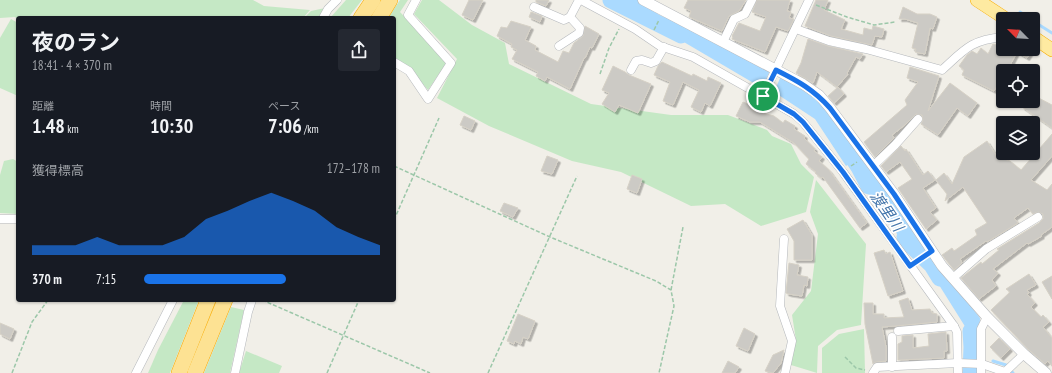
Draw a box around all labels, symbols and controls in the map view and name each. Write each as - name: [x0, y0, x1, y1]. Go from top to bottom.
- north arrow: [996, 12, 1040, 56]
- map controls: [996, 12, 1040, 160]
- text: 夜のラン: [32, 28, 120, 56]
- button: share: [338, 29, 380, 71]
- text: 18:41 · 4 × 370 m: [32, 57, 112, 74]
- button: locate: [996, 64, 1040, 108]
- pin: [746, 79, 780, 113]
- icon: arrive: [752, 85, 774, 107]
- text: 距離: [32, 99, 54, 113]
- text: 時間: [150, 99, 172, 113]
- text: ペース: [268, 99, 300, 113]
- text: 1.48: [32, 113, 65, 139]
- text: 10:30: [150, 113, 193, 139]
- text: 7:06: [268, 113, 302, 139]
- button: layers: [996, 116, 1040, 160]
- text: km: [65, 122, 79, 136]
- text: /km: [302, 122, 319, 136]
- text: 172–178 m: [327, 160, 380, 177]
- text: 獲得標高: [32, 162, 84, 179]
- water label: 渡里川: [866, 187, 909, 237]
- text: 370 m: [32, 271, 62, 288]
- text: 7:15: [96, 271, 116, 288]

